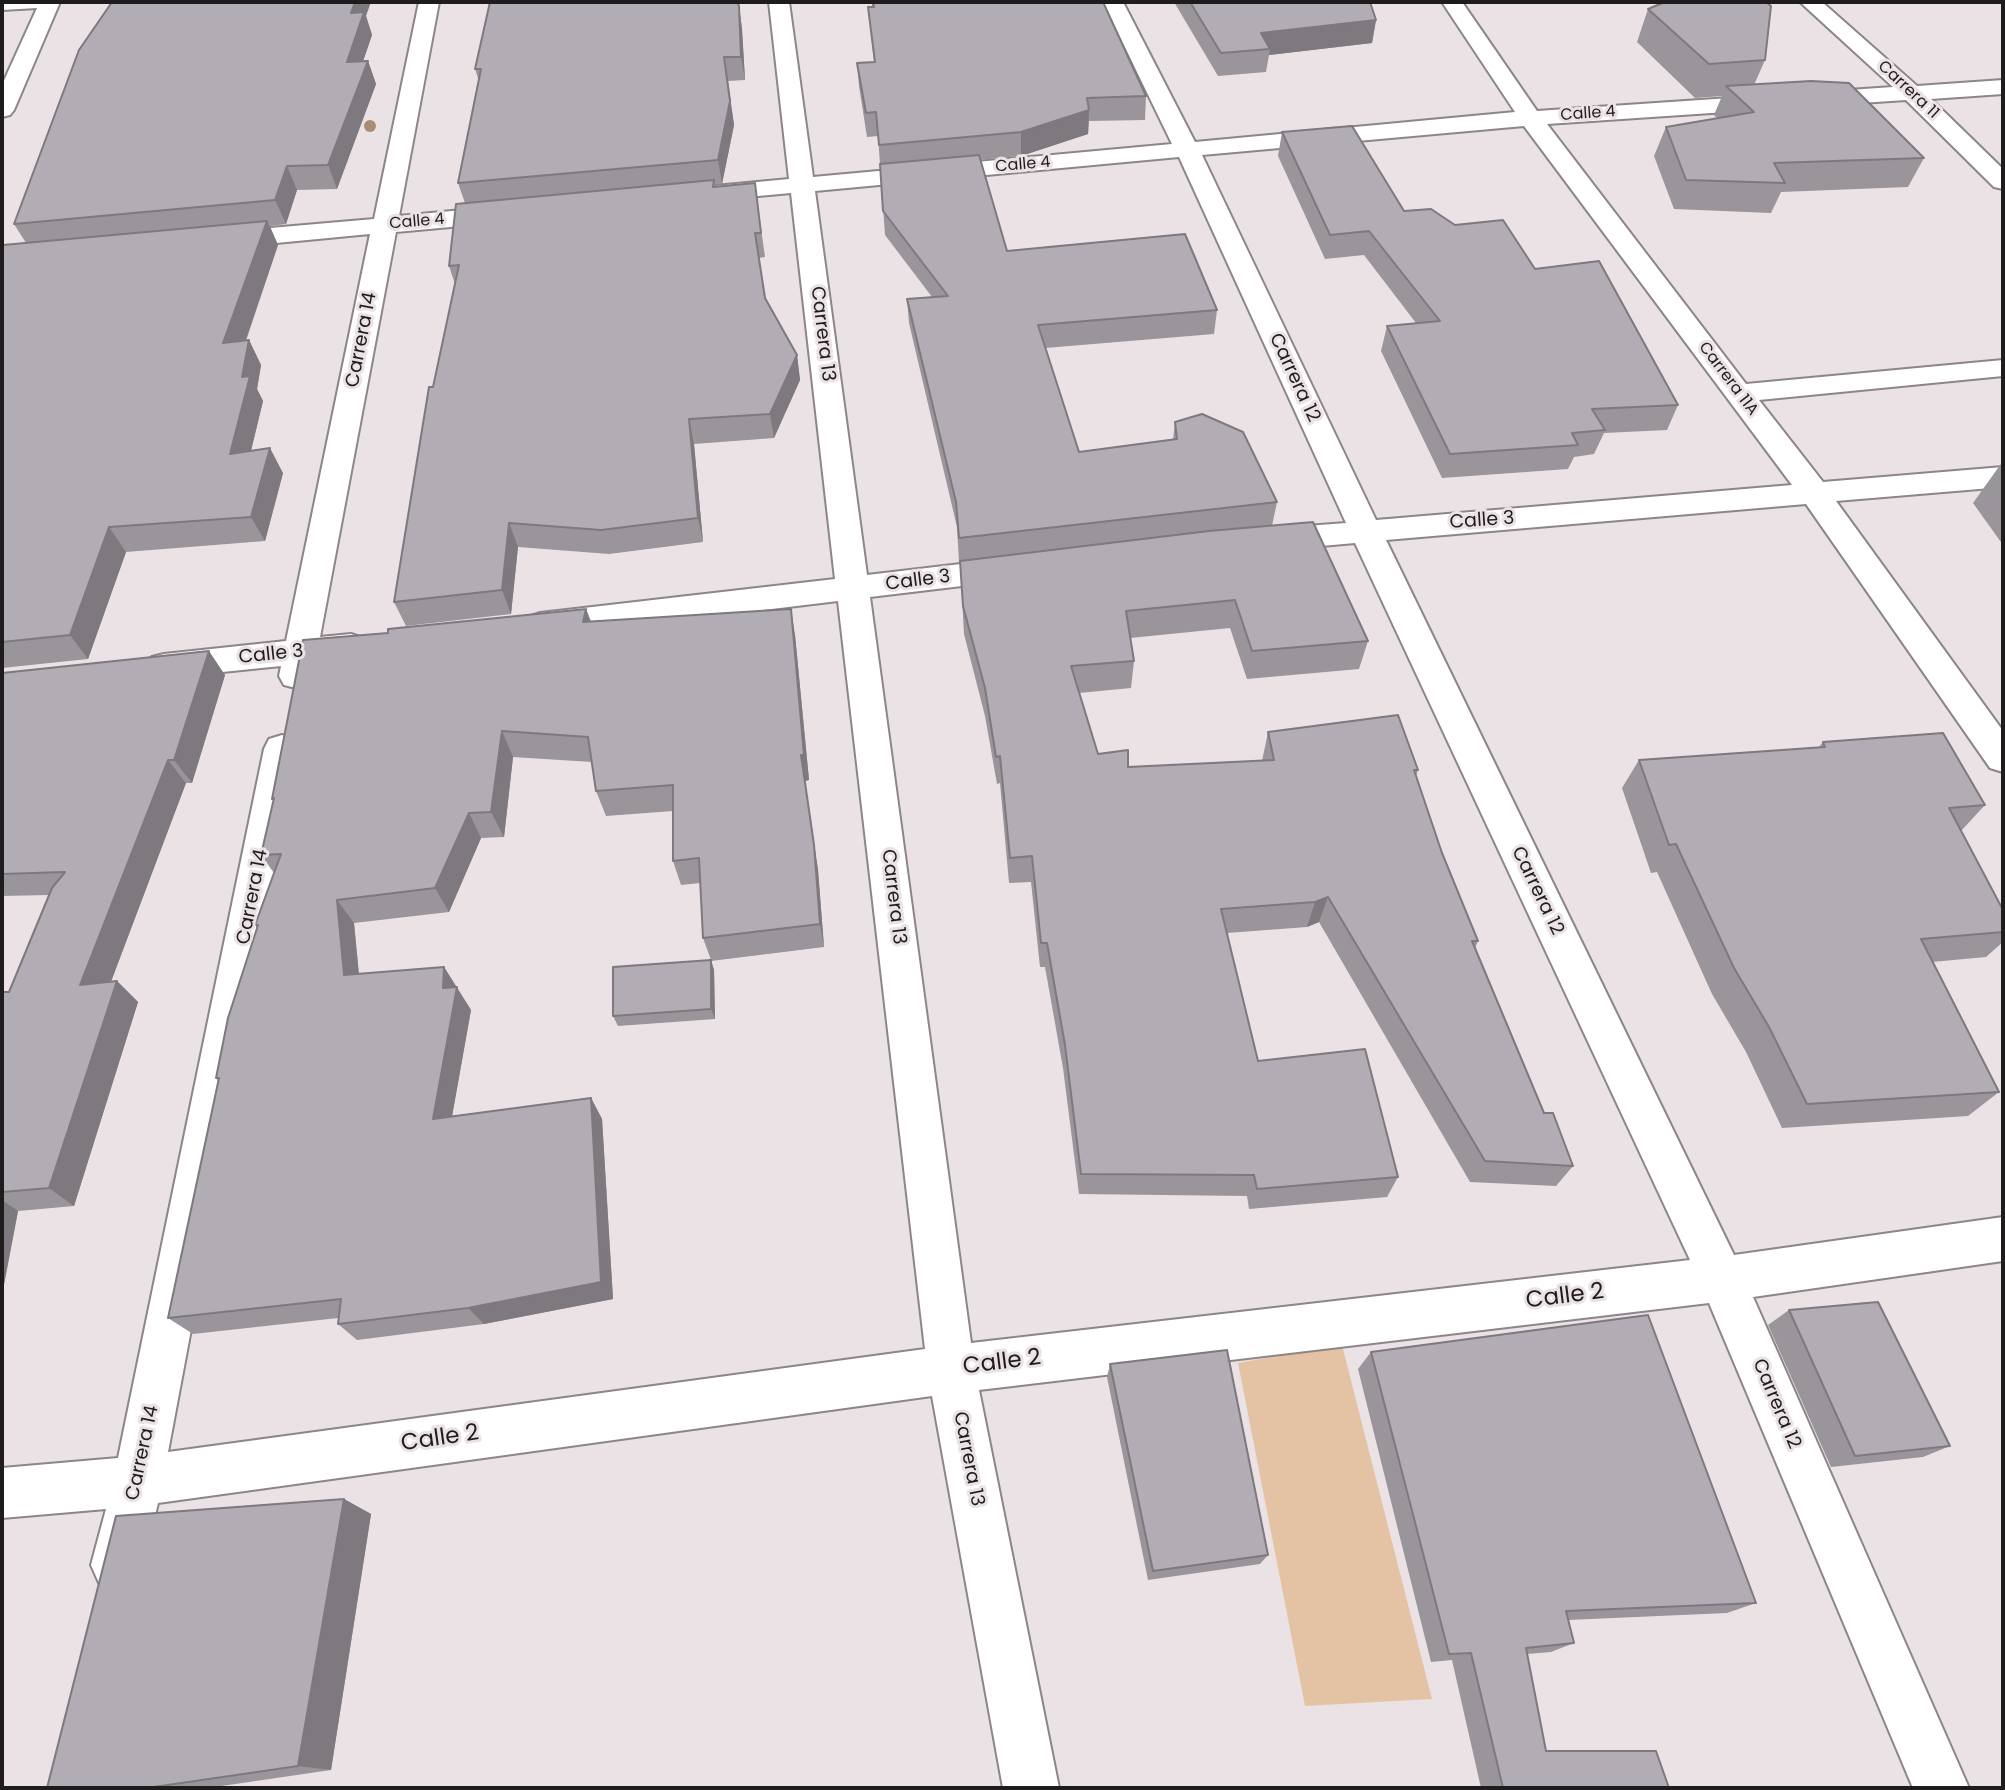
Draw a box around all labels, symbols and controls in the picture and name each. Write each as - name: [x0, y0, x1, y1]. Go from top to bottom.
- street label: Carrera 11: [1874, 57, 1942, 123]
- street label: Calle 4: [1560, 102, 1616, 126]
- street label: Calle 4: [995, 153, 1051, 177]
- street label: Calle 4: [389, 210, 445, 234]
- street label: Carrera 13: [805, 285, 839, 383]
- street label: Carrera 14: [342, 290, 382, 390]
- street label: Carrera 12: [1263, 330, 1325, 426]
- street label: Carrera 11A: [1694, 338, 1762, 420]
- street label: Calle 3: [1449, 507, 1515, 535]
- street label: Calle 3: [884, 566, 952, 596]
- street label: Calle 3: [238, 640, 304, 670]
- street label: Carrera 12: [1506, 843, 1568, 939]
- street label: Carrera 14: [233, 847, 273, 947]
- street label: Carrera 13: [876, 848, 910, 946]
- street label: Calle 2: [1524, 1279, 1606, 1315]
- street label: Calle 2: [961, 1345, 1043, 1381]
- street label: Carrera 12: [1747, 1356, 1805, 1452]
- street label: Carrera 14: [122, 1403, 164, 1503]
- street label: Carrera 13: [948, 1410, 988, 1508]
- street label: Calle 2: [399, 1420, 481, 1458]

